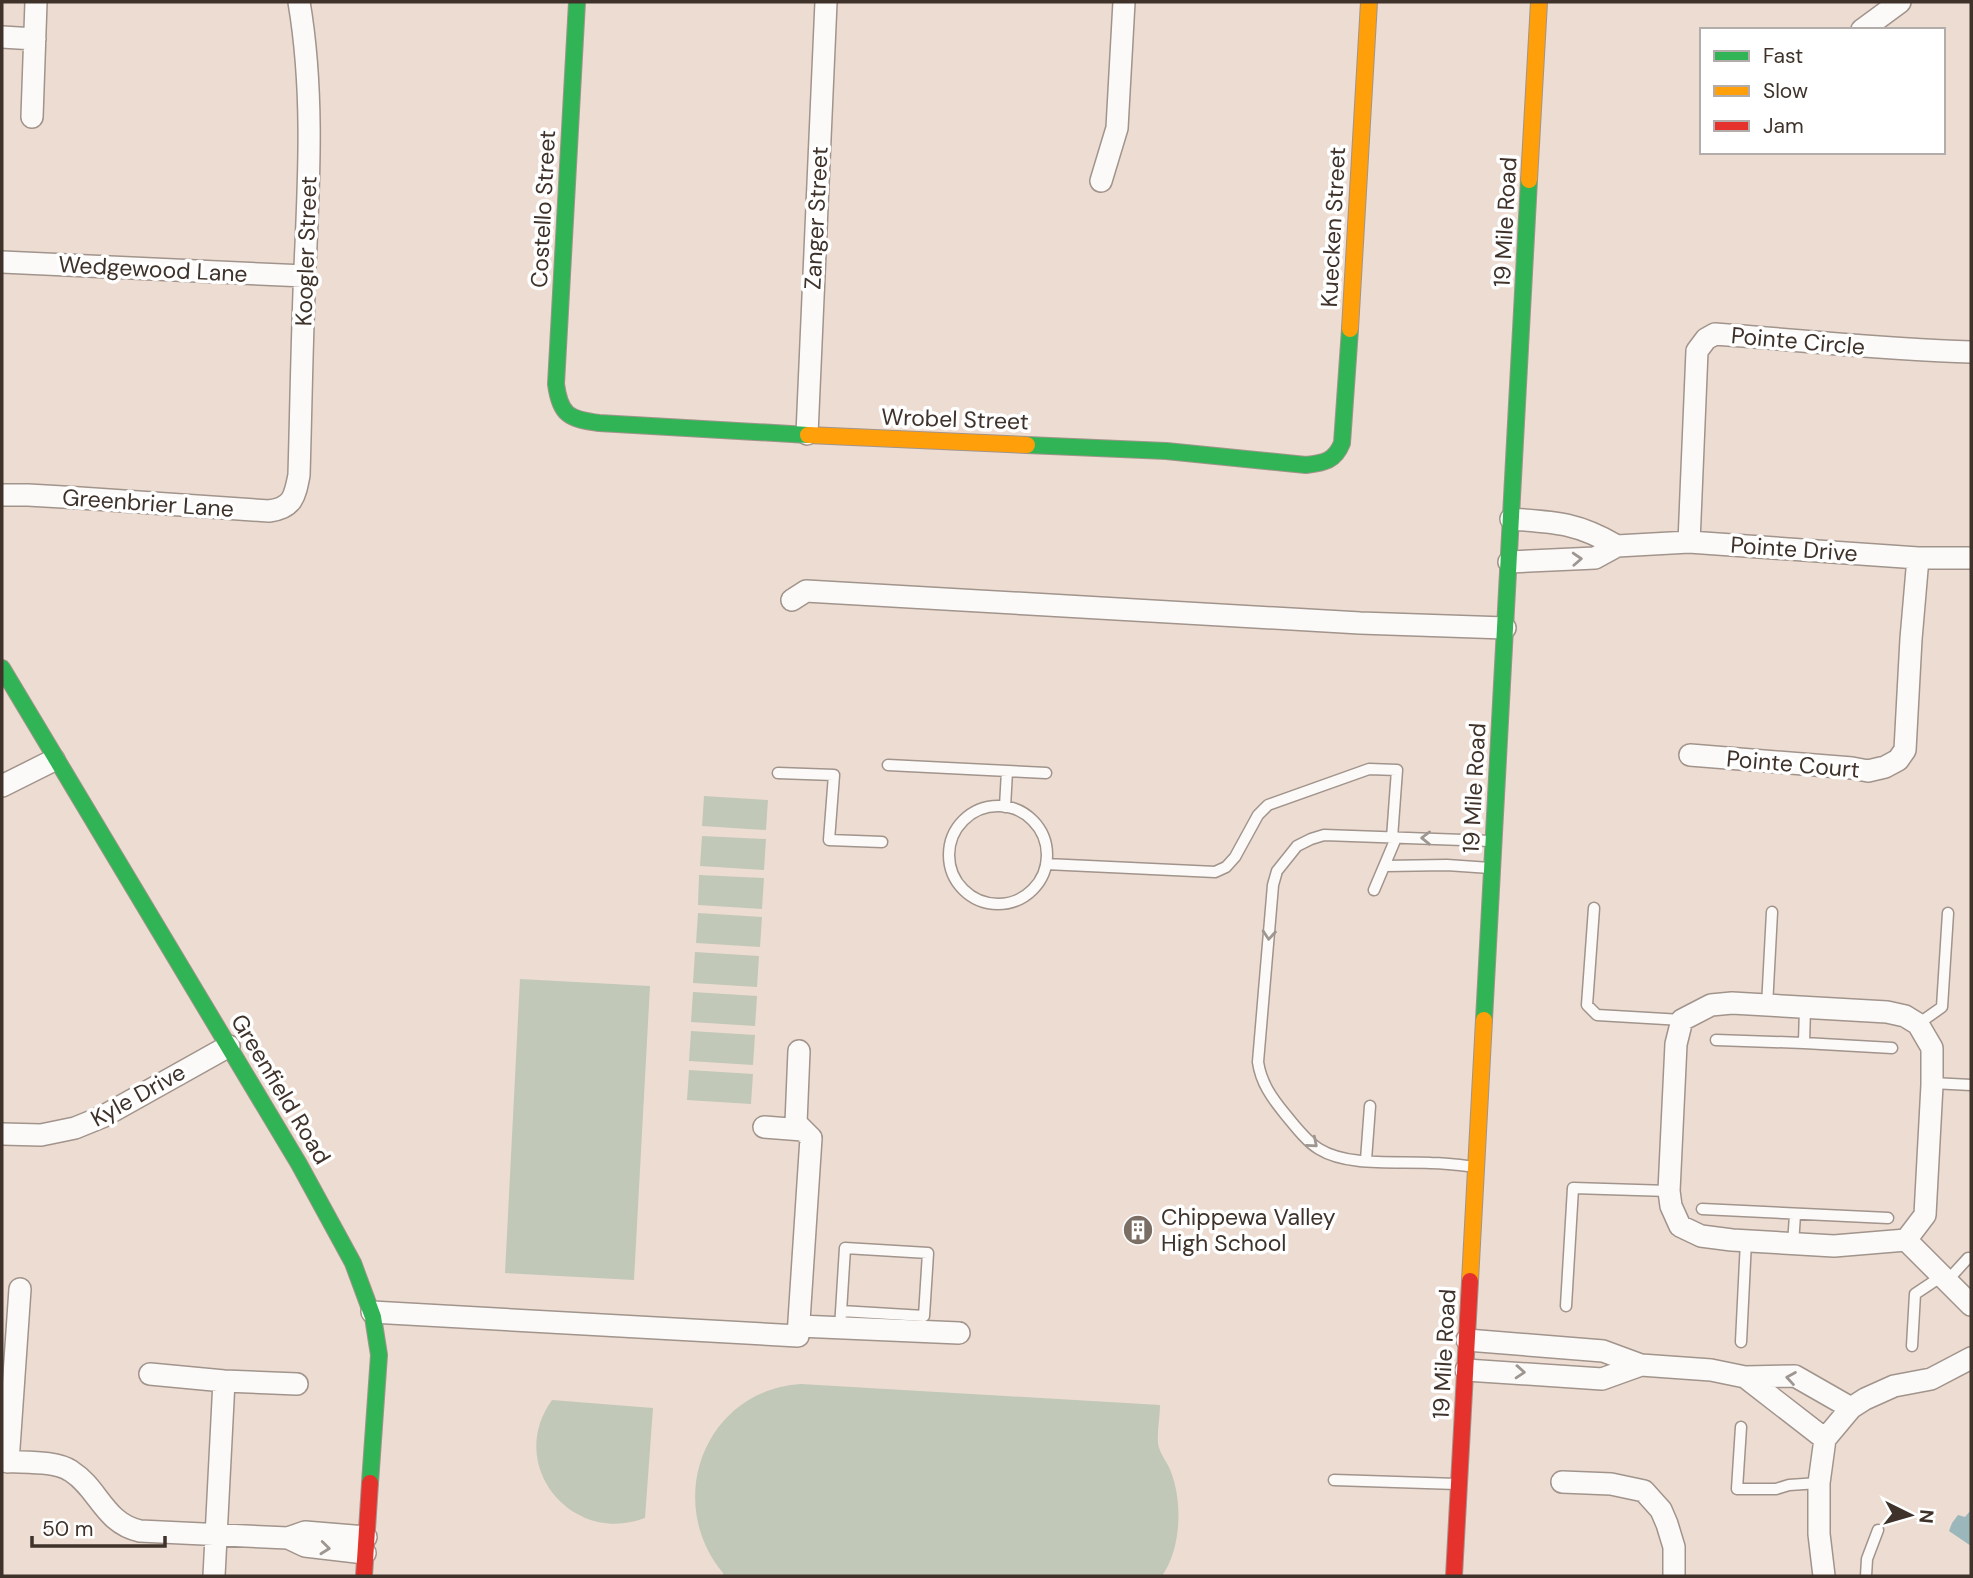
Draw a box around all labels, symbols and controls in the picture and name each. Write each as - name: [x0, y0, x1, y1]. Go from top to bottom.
- legend: [1700, 28, 1945, 154]
- text: Fast: [1763, 42, 1803, 70]
- text: Slow: [1763, 77, 1808, 105]
- text: Jam: [1763, 112, 1804, 140]
- street label: Costello Street: [524, 129, 562, 289]
- street label: Zanger Street: [797, 146, 835, 290]
- street label: Kuecken Street: [1314, 146, 1352, 308]
- street label: 19 Mile Road: [1487, 156, 1523, 288]
- street label: Koogler Street: [288, 175, 324, 327]
- street label: Wedgewood Lane: [58, 249, 248, 289]
- street label: Pointe Circle: [1730, 320, 1866, 362]
- street label: Wrobel Street: [881, 401, 1029, 437]
- street label: Greenbrier Lane: [61, 482, 235, 524]
- street label: Pointe Drive: [1729, 530, 1859, 568]
- one-way arrow: [1572, 551, 1583, 566]
- street label: 19 Mile Road: [1456, 722, 1492, 854]
- street label: Pointe Court: [1725, 743, 1861, 785]
- one-way arrow: [1420, 831, 1431, 846]
- one-way arrow: [1262, 930, 1277, 941]
- street label: Greenfield Road: [224, 1008, 338, 1170]
- street label: Kyle Drive: [85, 1057, 191, 1133]
- one-way arrow: [1305, 1134, 1317, 1147]
- place label: Chippewa Valley High School: [1161, 1202, 1336, 1258]
- building icon: Chippewa Valley High School: [1121, 1213, 1155, 1247]
- street label: 19 Mile Road: [1426, 1288, 1462, 1420]
- one-way arrow: [1515, 1364, 1526, 1379]
- one-way arrow: [1785, 1371, 1797, 1386]
- north arrow: [1875, 1480, 1945, 1550]
- scale bar: [32, 1504, 164, 1548]
- text: N: [1913, 1508, 1939, 1524]
- text: 50 m: [42, 1515, 93, 1543]
- one-way arrow: [319, 1541, 331, 1556]

